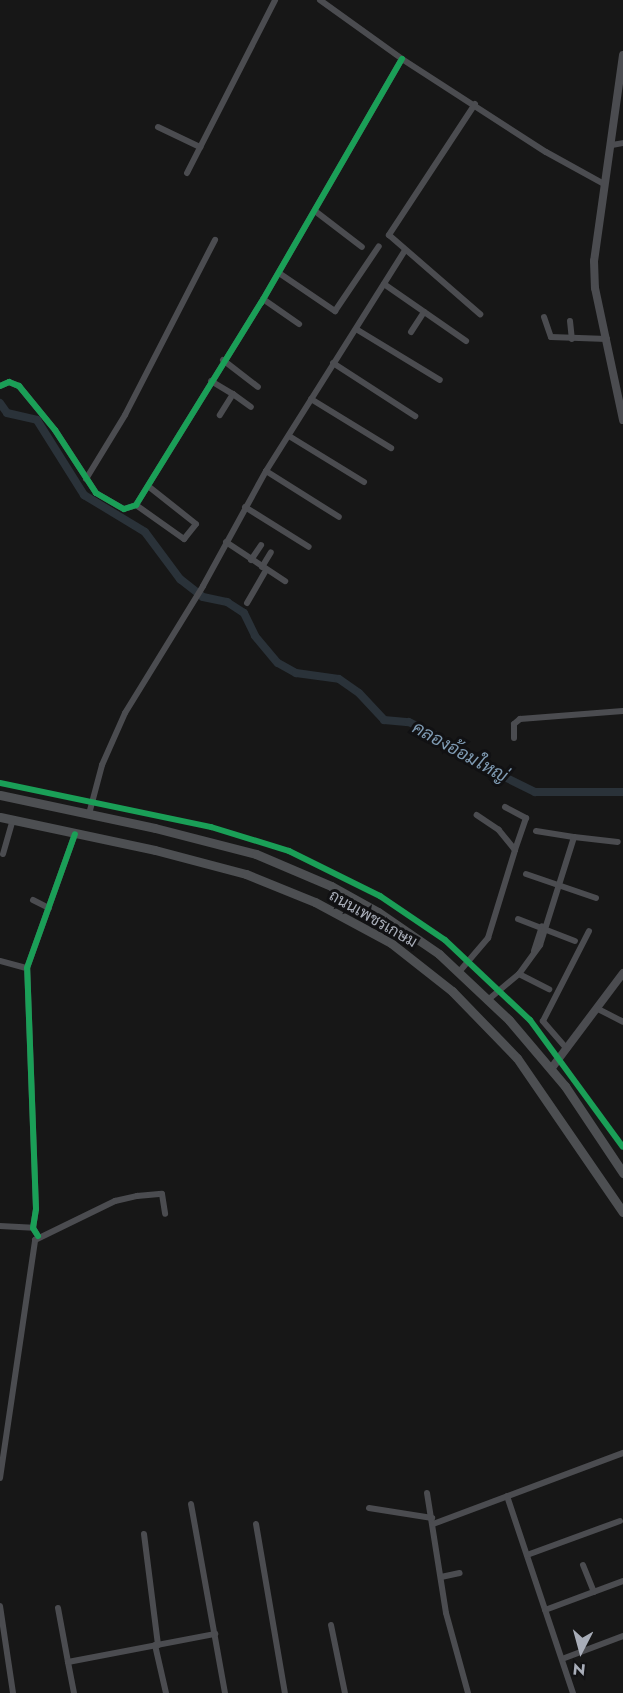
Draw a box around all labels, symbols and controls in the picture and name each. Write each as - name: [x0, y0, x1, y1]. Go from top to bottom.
- water label: คลองอ้อมใหญ่: [409, 717, 511, 787]
- street label: ถนนเพชรเกษม: [326, 886, 420, 952]
- north arrow: [551, 1621, 611, 1681]
- text: N: [572, 1657, 587, 1682]

